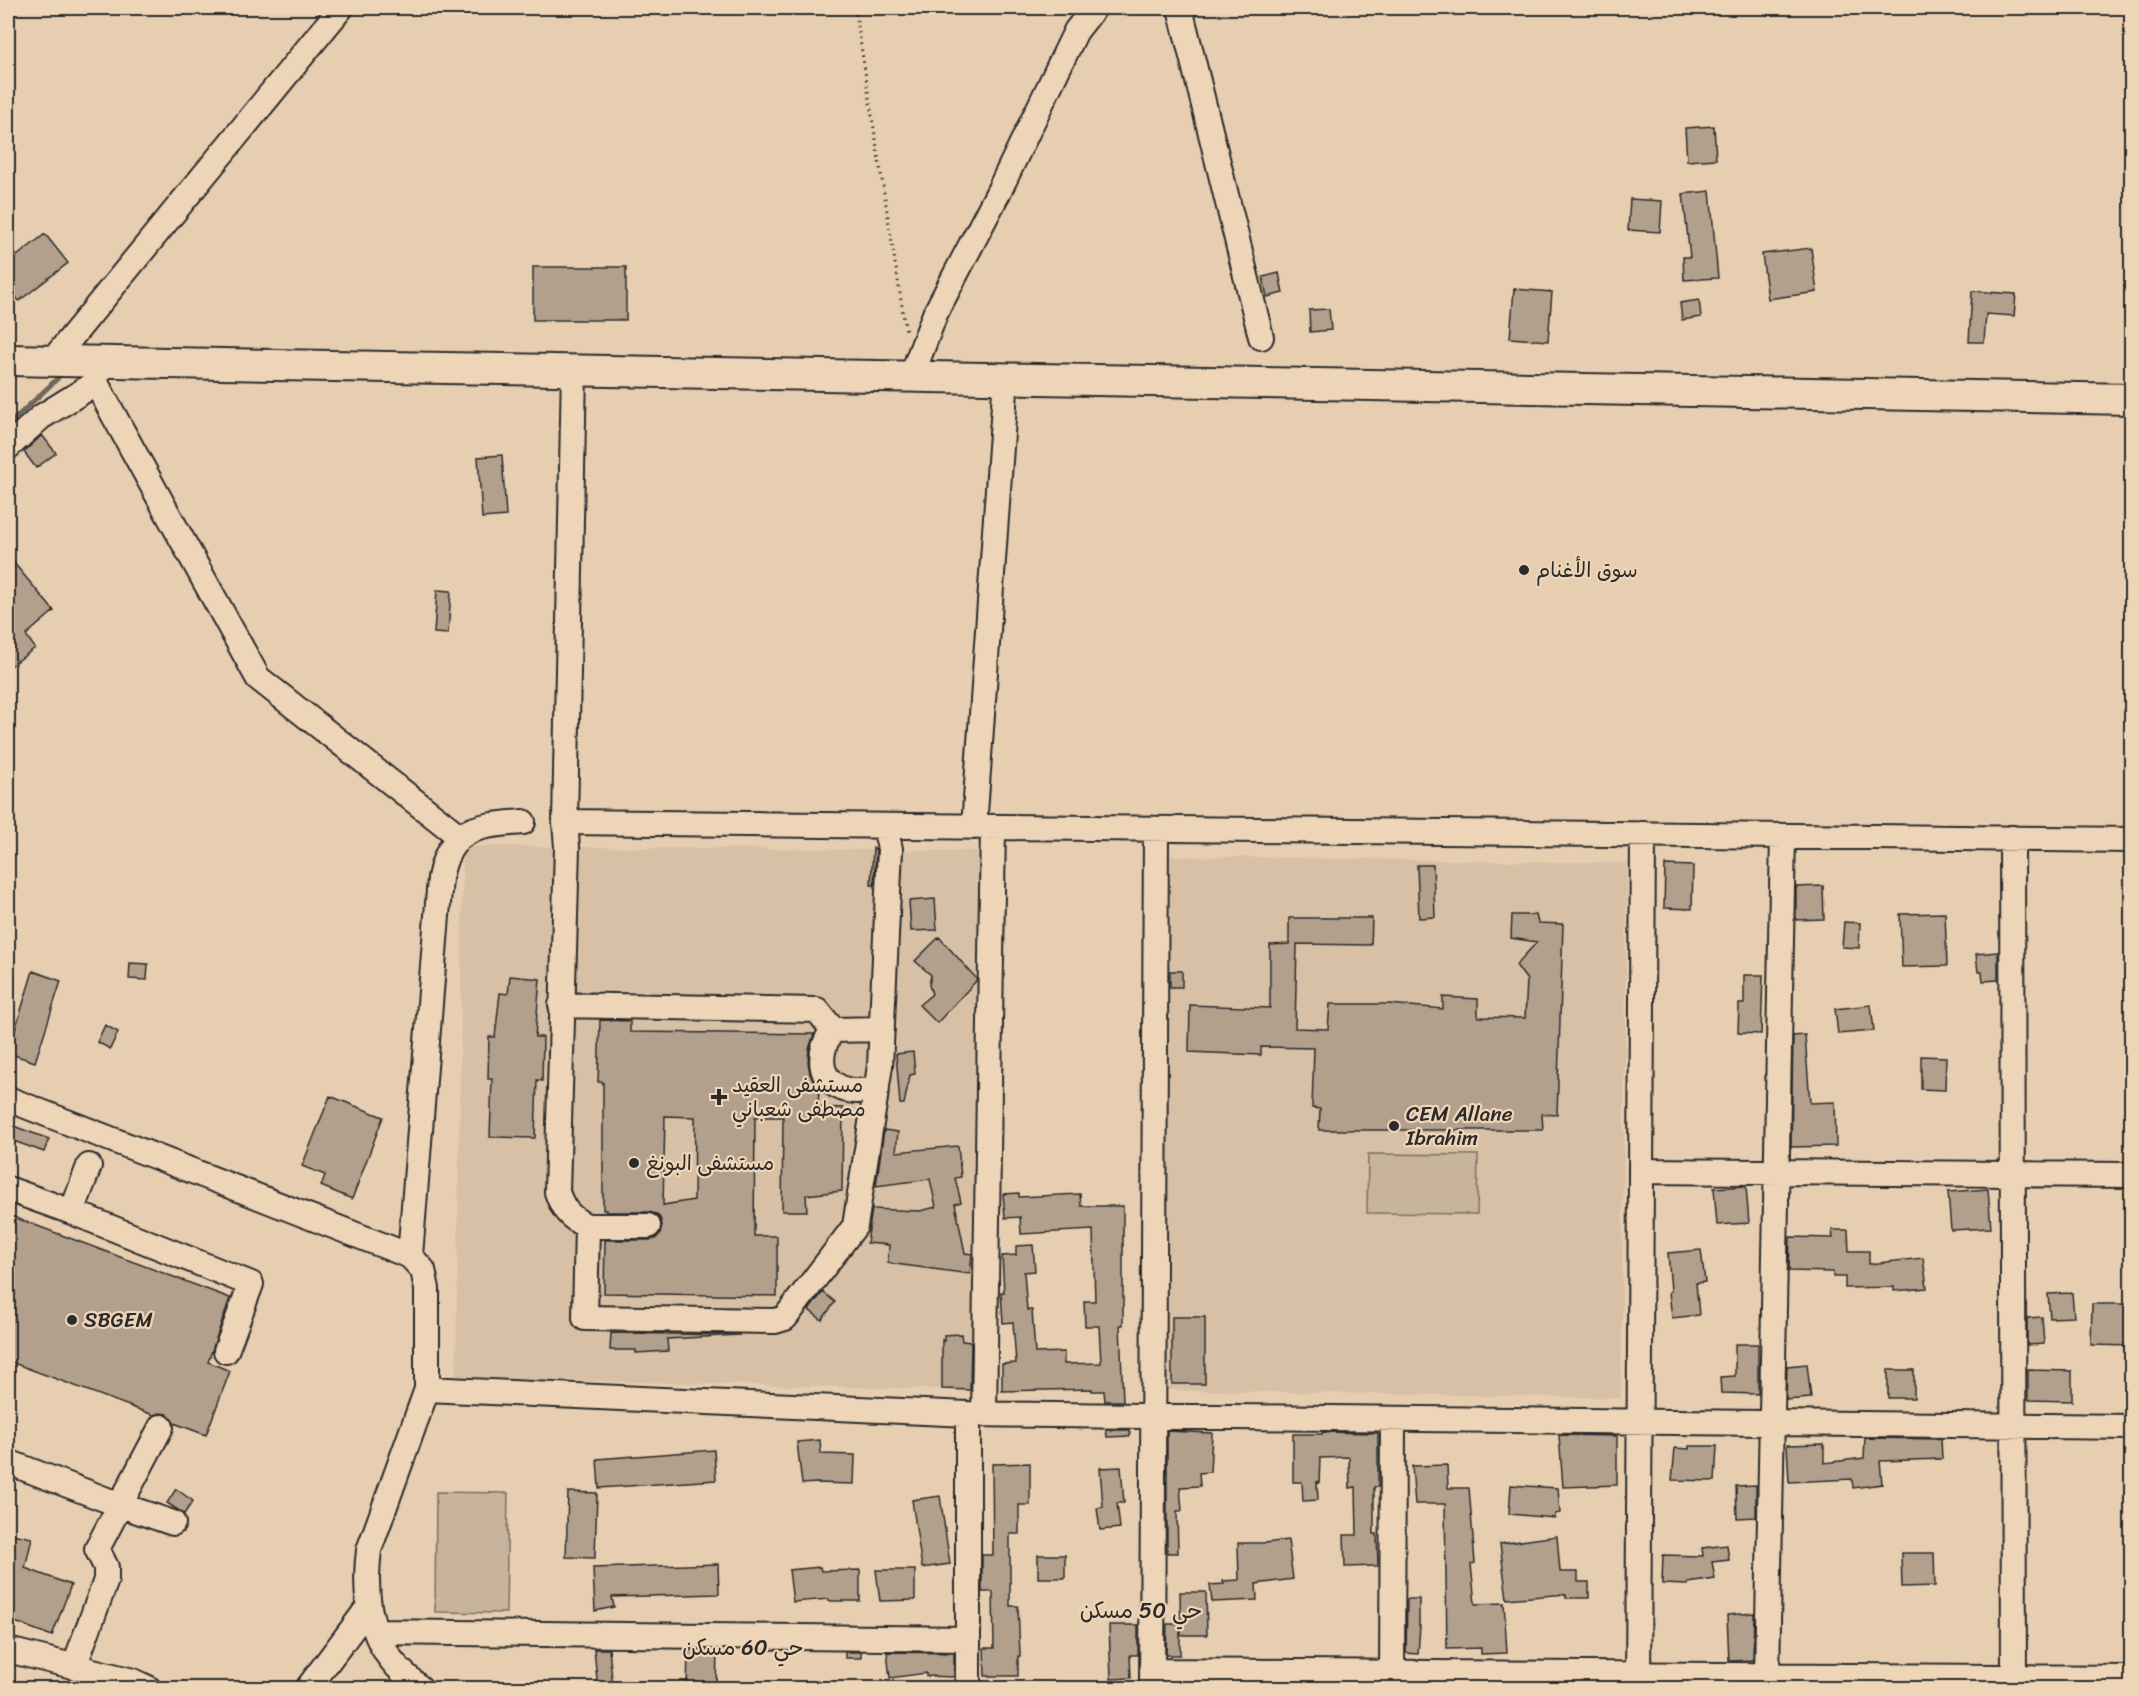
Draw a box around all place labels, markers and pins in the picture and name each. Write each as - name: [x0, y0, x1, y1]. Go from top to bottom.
- place label: سوق الأغنام: [1536, 551, 1638, 589]
- marker: سوق الأغنام: [1517, 563, 1531, 577]
- place label: مستشفى العقيد مصطفى شعباني: [732, 1066, 866, 1128]
- marker: مستشفى العقيد مصطفى شعباني: [710, 1088, 728, 1106]
- place label: CEM Allane Ibrahim: [1405, 1095, 1513, 1157]
- marker: CEM Allane Ibrahim: [1387, 1119, 1401, 1133]
- place label: مستشفى البونغ: [646, 1144, 774, 1182]
- marker: مستشفى البونغ: [627, 1156, 641, 1170]
- place label: SBGEM: [84, 1301, 153, 1339]
- marker: SBGEM: [65, 1313, 79, 1327]

